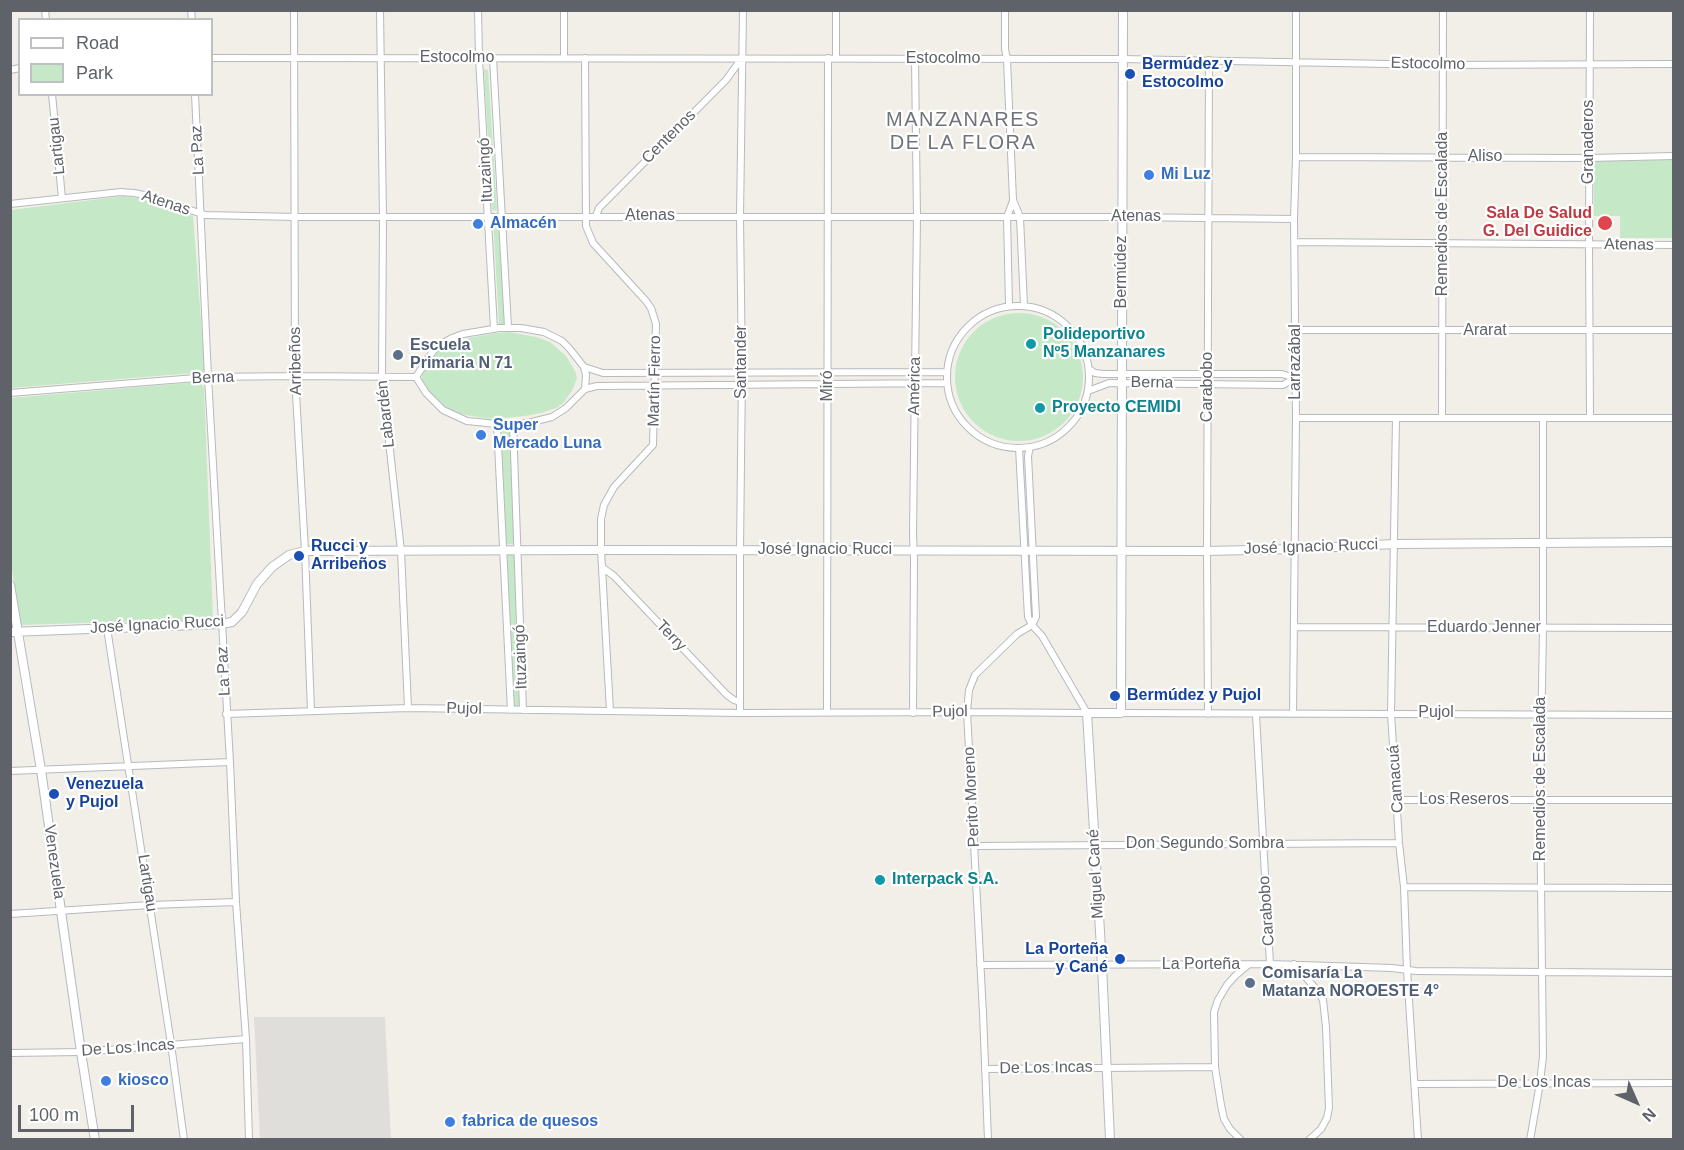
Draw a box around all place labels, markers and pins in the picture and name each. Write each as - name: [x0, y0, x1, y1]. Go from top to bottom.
- place label: Bermúdez y Estocolmo: [1142, 55, 1233, 93]
- marker: Bermúdez y Estocolmo: [1123, 67, 1137, 81]
- place label: Mi Luz: [1161, 165, 1211, 185]
- marker: Mi Luz: [1142, 168, 1156, 182]
- place label: Sala De Salud G. Del Guidice: [1483, 204, 1592, 242]
- place label: Almacén: [490, 214, 557, 234]
- marker: Sala De Salud G. Del Guidice: [1596, 214, 1614, 232]
- marker: Almacén: [471, 217, 485, 231]
- place label: Polideportivo Nº5 Manzanares: [1043, 325, 1165, 363]
- place label: Escuela Primaria N 71: [410, 336, 512, 374]
- marker: Polideportivo Nº5 Manzanares: [1024, 337, 1038, 351]
- marker: Escuela Primaria N 71: [391, 348, 405, 362]
- place label: Proyecto CEMIDI: [1052, 398, 1181, 418]
- marker: Proyecto CEMIDI: [1033, 401, 1047, 415]
- place label: Super Mercado Luna: [493, 416, 601, 454]
- marker: Super Mercado Luna: [474, 428, 488, 442]
- place label: Rucci y Arribeños: [311, 537, 387, 575]
- marker: Rucci y Arribeños: [292, 549, 306, 563]
- place label: Bermúdez y Pujol: [1127, 686, 1261, 706]
- marker: Bermúdez y Pujol: [1108, 689, 1122, 703]
- place label: Venezuela y Pujol: [66, 775, 143, 813]
- marker: Venezuela y Pujol: [47, 787, 61, 801]
- place label: Interpack S.A.: [892, 870, 999, 890]
- marker: Interpack S.A.: [873, 873, 887, 887]
- place label: La Porteña y Cané: [1025, 940, 1108, 978]
- marker: La Porteña y Cané: [1113, 952, 1127, 966]
- place label: Comisaría La Matanza NOROESTE 4°: [1262, 964, 1439, 1002]
- marker: Comisaría La Matanza NOROESTE 4°: [1243, 976, 1257, 990]
- place label: kiosco: [118, 1071, 169, 1091]
- marker: kiosco: [99, 1074, 113, 1088]
- place label: fabrica de quesos: [462, 1112, 598, 1132]
- marker: fabrica de quesos: [443, 1115, 457, 1129]

